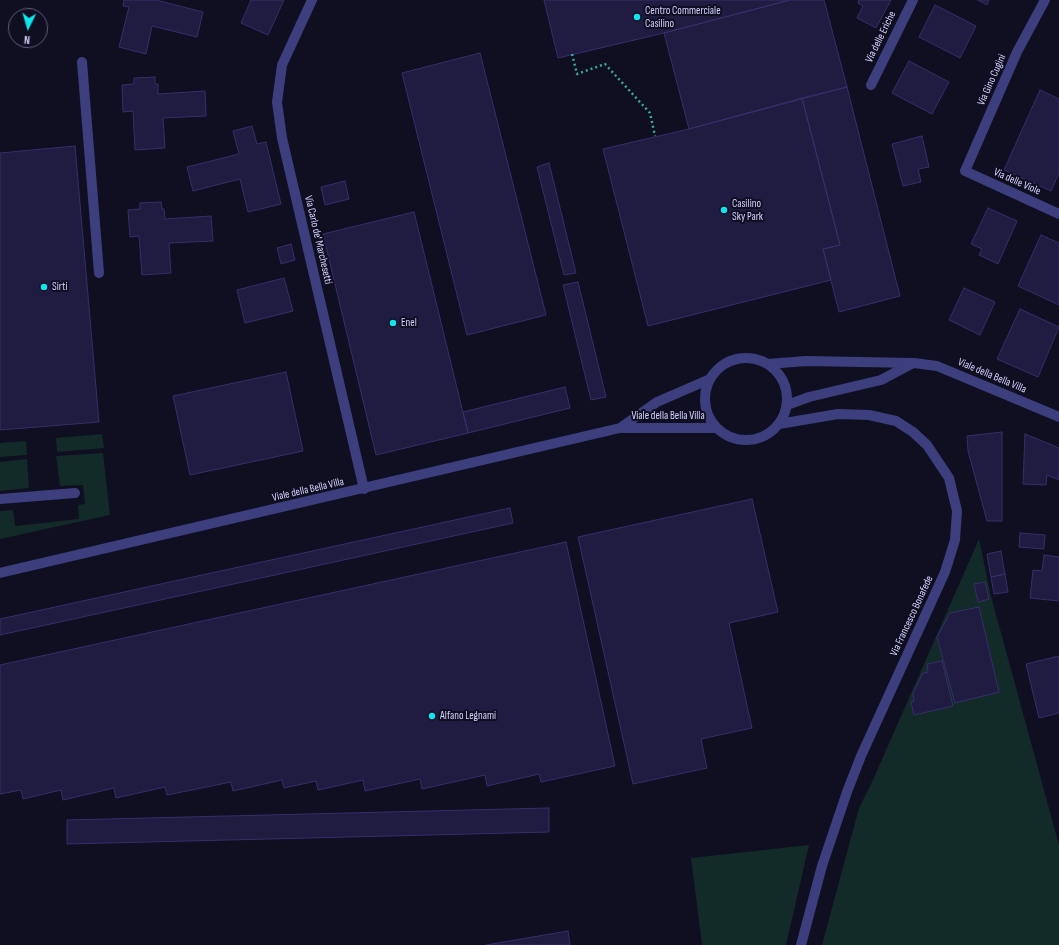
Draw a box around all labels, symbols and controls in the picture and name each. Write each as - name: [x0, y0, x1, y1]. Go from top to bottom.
- place label: Centro Commerciale Casilino: [645, 4, 721, 30]
- north arrow: [8, 8, 48, 48]
- street label: Via delle Eriche: [863, 9, 899, 65]
- marker: Centro Commerciale Casilino: [632, 12, 642, 22]
- text: N: [24, 33, 30, 46]
- street label: Via Gino Cugini: [975, 52, 1009, 108]
- street label: Via delle Viole: [991, 166, 1043, 198]
- street label: Via Carlo de' Marchesetti: [301, 194, 335, 286]
- place label: Casilino Sky Park: [732, 197, 763, 223]
- marker: Casilino Sky Park: [719, 205, 729, 215]
- place label: Sirti: [52, 280, 67, 294]
- marker: Sirti: [39, 282, 49, 292]
- place label: Enel: [401, 316, 417, 330]
- marker: Enel: [388, 318, 398, 328]
- street label: Viale della Bella Villa: [956, 356, 1028, 396]
- street label: Viale della Bella Villa: [631, 409, 705, 423]
- street label: Viale della Bella Villa: [271, 475, 345, 505]
- street label: Via Francesco Bonafede: [888, 574, 936, 658]
- place label: Alfano Legnami: [440, 709, 496, 723]
- marker: Alfano Legnami: [427, 711, 437, 721]

